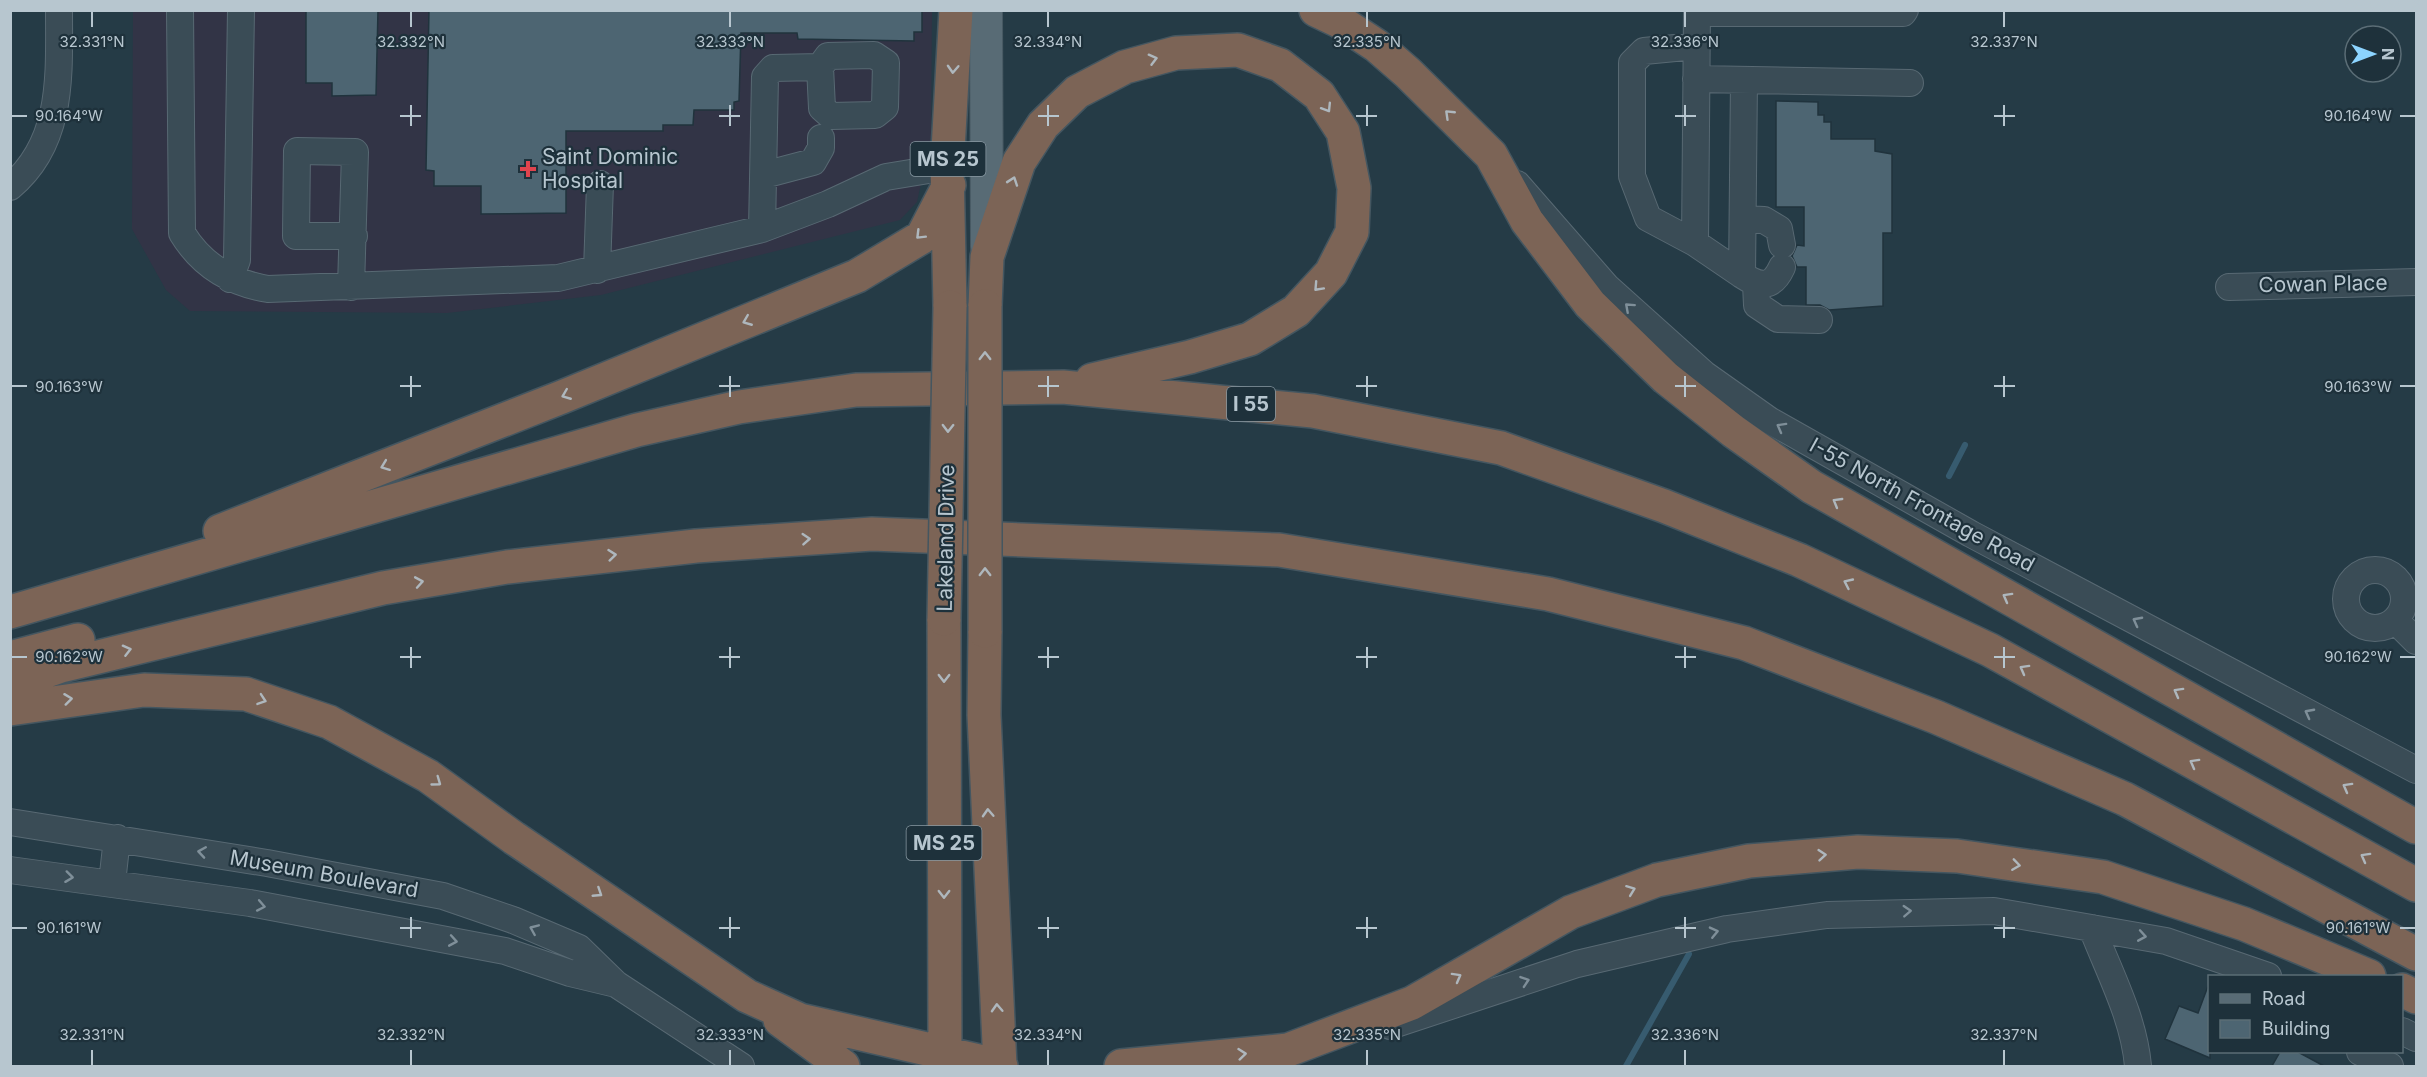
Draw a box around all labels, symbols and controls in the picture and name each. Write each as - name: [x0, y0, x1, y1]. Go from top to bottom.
- north arrow: [2343, 24, 2403, 84]
- text: 32.331°N: [59, 32, 125, 51]
- text: 32.332°N: [377, 32, 445, 51]
- text: 32.333°N: [696, 32, 764, 51]
- text: 32.334°N: [1014, 32, 1082, 51]
- text: 32.335°N: [1333, 32, 1401, 51]
- text: 32.336°N: [1651, 32, 1719, 51]
- text: 32.337°N: [1970, 32, 2038, 51]
- text: N: [2378, 48, 2398, 60]
- one-way arrow: [1147, 54, 1158, 66]
- one-way arrow: [946, 64, 959, 73]
- one-way arrow: [1320, 102, 1332, 112]
- text: 90.164°W: [35, 106, 103, 125]
- text: 90.164°W: [2324, 106, 2392, 125]
- one-way arrow: [1446, 111, 1457, 122]
- road number: MS 25: [910, 142, 986, 176]
- place label: Saint Dominic Hospital: [542, 144, 678, 193]
- marker: Saint Dominic Hospital: [519, 160, 537, 178]
- one-way arrow: [1005, 176, 1018, 187]
- one-way arrow: [916, 228, 927, 239]
- street label: Cowan Place: [2258, 270, 2388, 297]
- one-way arrow: [1314, 280, 1325, 291]
- one-way arrow: [1625, 303, 1636, 314]
- one-way arrow: [742, 314, 753, 326]
- one-way arrow: [979, 352, 991, 361]
- text: 90.163°W: [35, 377, 103, 396]
- text: 90.163°W: [2324, 377, 2392, 396]
- road number: I 55: [1227, 387, 1275, 421]
- one-way arrow: [561, 388, 572, 400]
- one-way arrow: [1777, 423, 1788, 435]
- one-way arrow: [942, 424, 954, 433]
- street label: I-55 North Frontage Road: [1805, 432, 2039, 577]
- one-way arrow: [380, 459, 390, 472]
- street label: Lakeland Drive: [932, 464, 959, 612]
- one-way arrow: [1833, 497, 1843, 509]
- one-way arrow: [802, 532, 811, 545]
- one-way arrow: [608, 549, 617, 562]
- one-way arrow: [979, 568, 991, 577]
- one-way arrow: [414, 576, 424, 589]
- one-way arrow: [1844, 579, 1855, 591]
- one-way arrow: [2003, 593, 2013, 604]
- one-way arrow: [2132, 617, 2143, 629]
- one-way arrow: [122, 645, 132, 658]
- text: 90.162°W: [35, 647, 103, 666]
- text: 90.162°W: [2324, 647, 2392, 666]
- one-way arrow: [2019, 664, 2030, 676]
- one-way arrow: [938, 673, 950, 682]
- one-way arrow: [2173, 688, 2184, 699]
- one-way arrow: [256, 692, 266, 705]
- one-way arrow: [64, 694, 73, 706]
- one-way arrow: [2305, 709, 2315, 720]
- one-way arrow: [2190, 758, 2201, 770]
- one-way arrow: [431, 775, 442, 786]
- one-way arrow: [2343, 783, 2354, 795]
- one-way arrow: [982, 809, 995, 818]
- road number: MS 25: [906, 826, 982, 860]
- street label: Museum Boulevard: [228, 845, 420, 902]
- one-way arrow: [197, 846, 207, 859]
- one-way arrow: [1817, 849, 1826, 862]
- one-way arrow: [2361, 852, 2371, 864]
- one-way arrow: [2011, 858, 2021, 870]
- one-way arrow: [64, 871, 73, 883]
- one-way arrow: [1625, 884, 1635, 897]
- one-way arrow: [591, 886, 602, 897]
- one-way arrow: [938, 889, 950, 898]
- one-way arrow: [256, 899, 266, 912]
- one-way arrow: [1903, 905, 1912, 918]
- text: 90.161°W: [37, 918, 101, 937]
- text: 90.161°W: [2326, 918, 2390, 937]
- one-way arrow: [529, 924, 540, 936]
- one-way arrow: [1709, 926, 1719, 939]
- one-way arrow: [2138, 930, 2147, 942]
- one-way arrow: [448, 935, 458, 947]
- one-way arrow: [1451, 973, 1461, 984]
- legend: [2208, 975, 2403, 1053]
- one-way arrow: [1519, 976, 1530, 988]
- text: Road: [2262, 988, 2305, 1009]
- one-way arrow: [991, 1004, 1004, 1013]
- text: Building: [2262, 1018, 2330, 1039]
- text: 32.331°N: [59, 1025, 125, 1044]
- text: 32.332°N: [377, 1025, 445, 1044]
- text: 32.333°N: [696, 1025, 764, 1044]
- text: 32.334°N: [1014, 1025, 1082, 1044]
- text: 32.335°N: [1333, 1025, 1401, 1044]
- text: 32.336°N: [1651, 1025, 1719, 1044]
- text: 32.337°N: [1970, 1025, 2038, 1044]
- one-way arrow: [1238, 1048, 1247, 1061]

